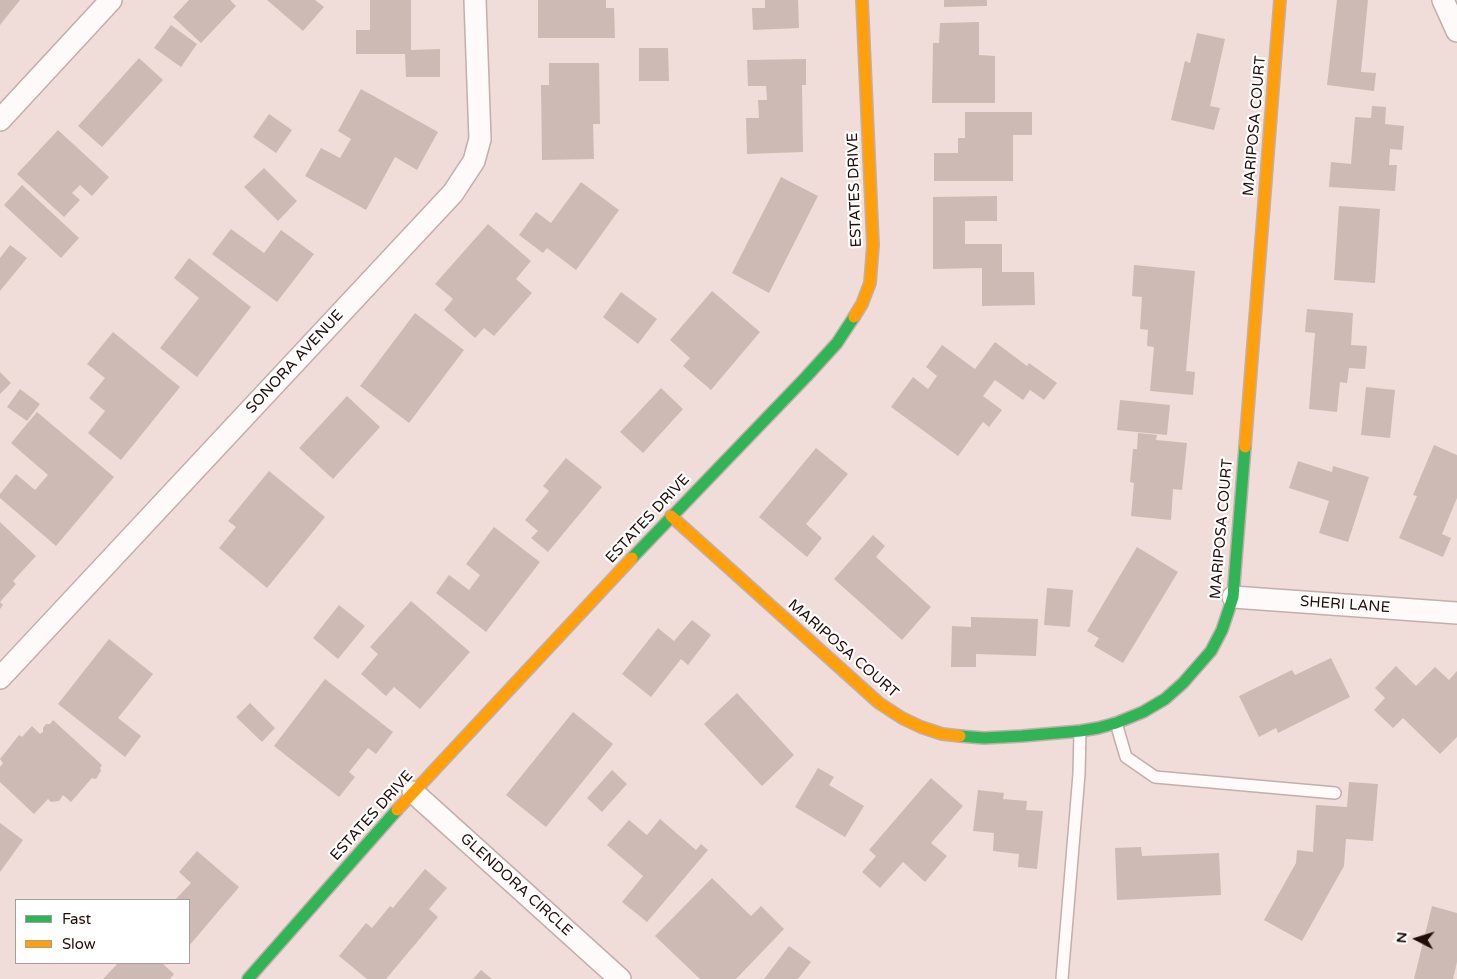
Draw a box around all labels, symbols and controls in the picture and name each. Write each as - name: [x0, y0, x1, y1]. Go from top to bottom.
- street label: MARIPOSA COURT: [1240, 55, 1270, 197]
- street label: ESTATES DRIVE: [844, 132, 866, 248]
- street label: SONORA AVENUE: [242, 307, 348, 417]
- street label: MARIPOSA COURT: [1207, 458, 1237, 600]
- street label: ESTATES DRIVE: [602, 471, 694, 567]
- street label: SHERI LANE: [1299, 593, 1391, 617]
- street label: MARIPOSA COURT: [784, 596, 902, 702]
- street label: ESTATES DRIVE: [327, 767, 417, 865]
- street label: GLENDORA CIRCLE: [456, 830, 576, 940]
- legend: [15, 899, 190, 964]
- text: Fast: [62, 910, 91, 928]
- north arrow: [1392, 914, 1442, 964]
- text: N: [1393, 931, 1411, 944]
- text: Slow: [62, 935, 96, 953]

